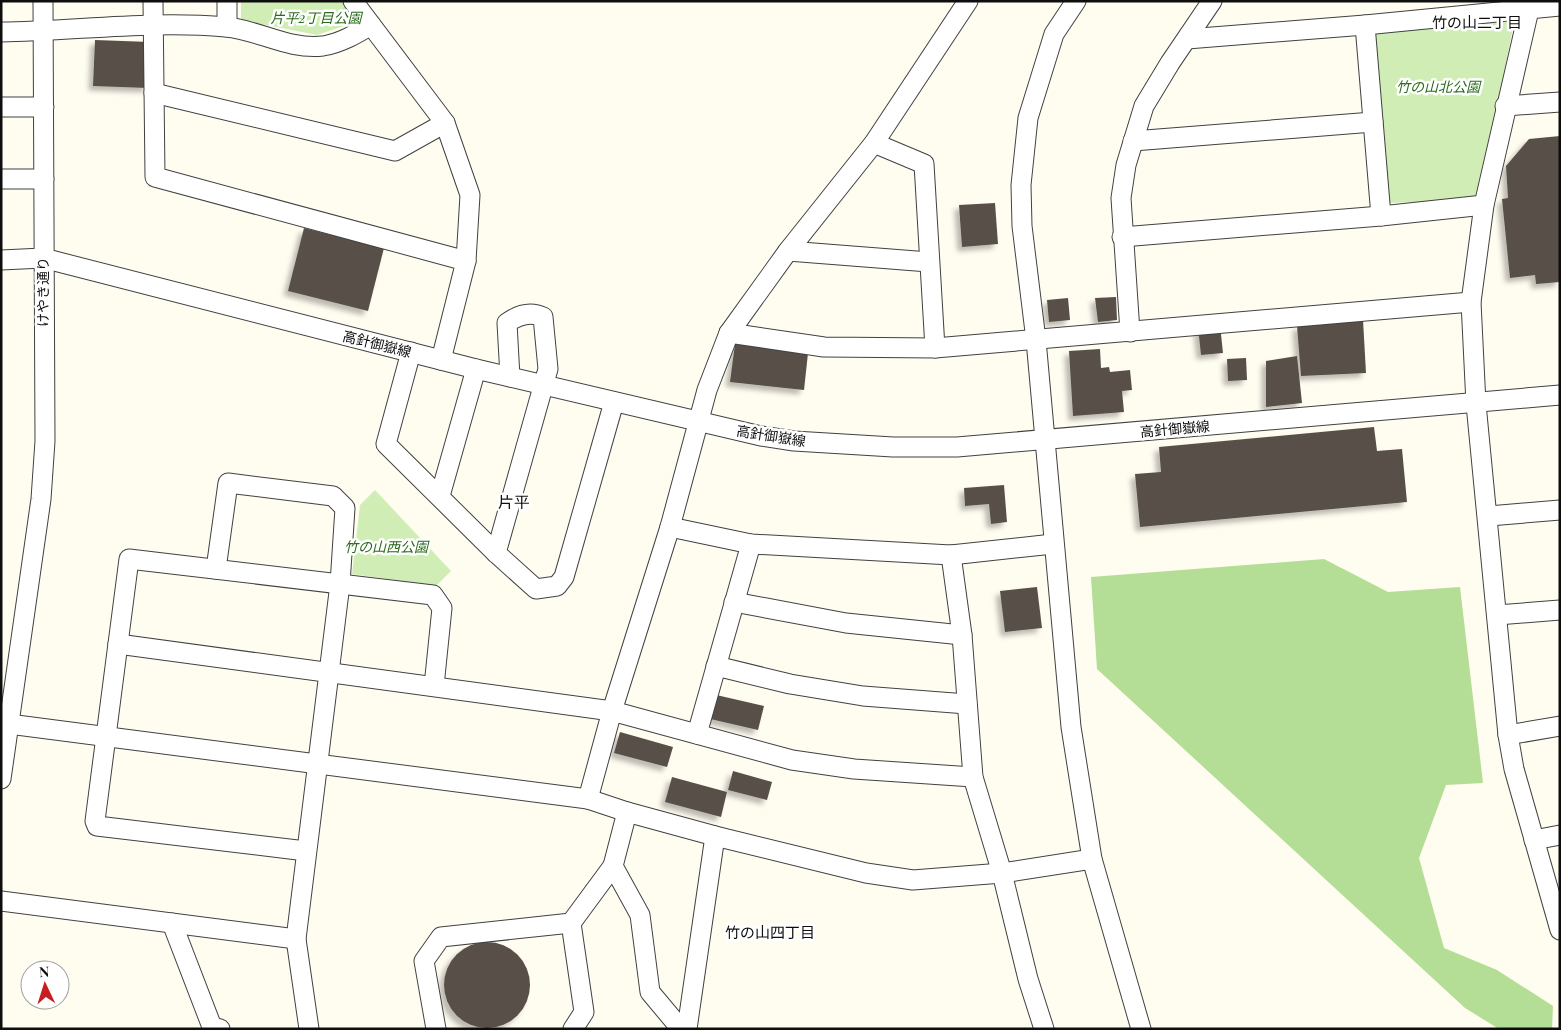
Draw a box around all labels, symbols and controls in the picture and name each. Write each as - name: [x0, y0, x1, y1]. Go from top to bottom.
- park label: 片平2丁目公園: [270, 8, 364, 27]
- district label: 竹の山二丁目: [1432, 12, 1522, 32]
- park label: 竹の山北公園: [1396, 77, 1482, 96]
- street label: けやき通り: [33, 257, 52, 327]
- street label: 高針御嶽線: [341, 326, 413, 361]
- street label: 高針御嶽線: [1139, 416, 1211, 441]
- street label: 高針御嶽線: [735, 421, 807, 450]
- district label: 片平: [498, 491, 530, 512]
- park label: 竹の山西公園: [344, 537, 430, 556]
- district label: 竹の山四丁目: [725, 922, 815, 942]
- north arrow: [20, 960, 70, 1010]
- text: N: [38, 962, 50, 981]

